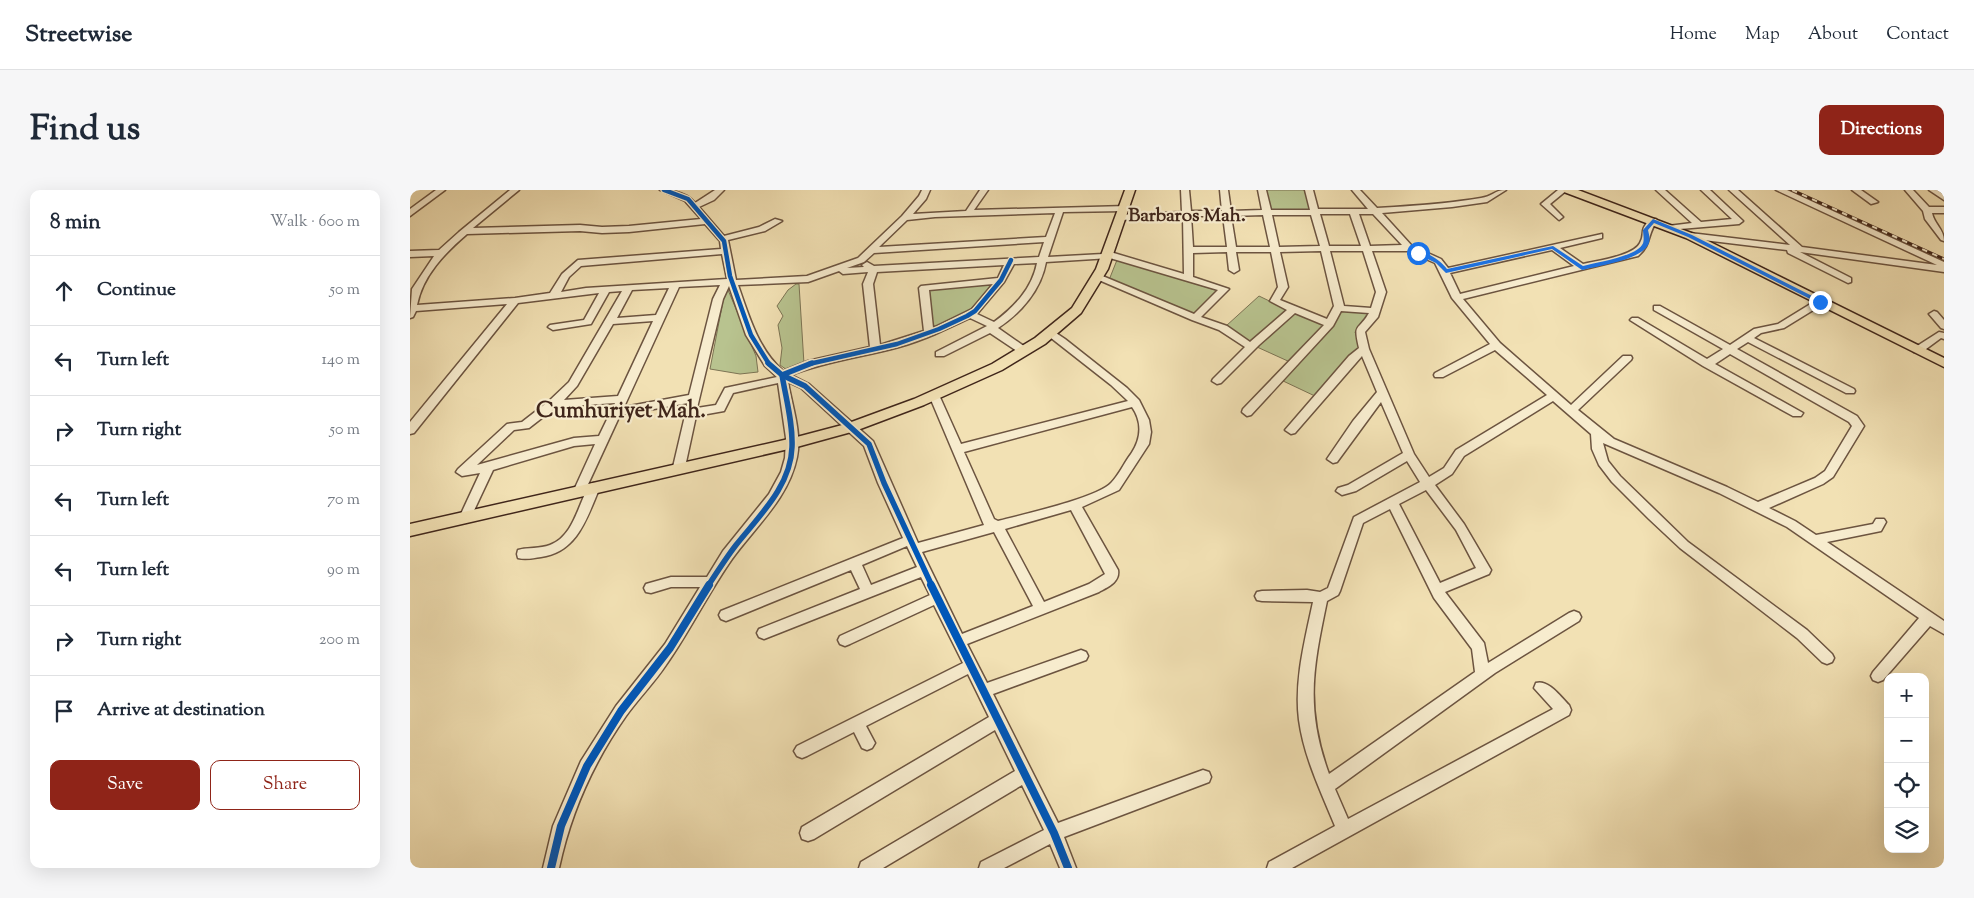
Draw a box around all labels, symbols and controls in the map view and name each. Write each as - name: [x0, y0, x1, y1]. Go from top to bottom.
- text: Streetwise: [25, 18, 132, 52]
- text: Home: [1670, 22, 1717, 48]
- text: Map: [1745, 22, 1780, 48]
- text: About: [1808, 22, 1858, 48]
- text: Contact: [1886, 22, 1949, 48]
- text: Find us: [30, 105, 140, 156]
- button: Directions: [1819, 105, 1944, 155]
- district label: Barbaros Mah.: [1128, 203, 1246, 230]
- text: 8 min: [50, 208, 101, 238]
- text: Walk · 600 m: [270, 211, 360, 234]
- route start: [1407, 242, 1430, 265]
- icon: ahead: [50, 277, 78, 305]
- text: Continue: [97, 277, 176, 304]
- text: 50 m: [329, 279, 360, 302]
- route end: [1809, 291, 1832, 314]
- icon: left: [50, 347, 78, 375]
- text: Turn left: [97, 347, 169, 374]
- text: 140 m: [322, 349, 360, 372]
- district label: Cumhuriyet Mah.: [536, 396, 706, 428]
- icon: right: [50, 417, 78, 445]
- text: Turn right: [97, 417, 181, 444]
- text: 50 m: [329, 419, 360, 442]
- icon: left: [50, 487, 78, 515]
- text: Turn left: [97, 487, 169, 514]
- text: 70 m: [327, 489, 360, 512]
- icon: left: [50, 557, 78, 585]
- text: Turn left: [97, 557, 169, 584]
- text: 90 m: [327, 559, 360, 582]
- icon: right: [50, 627, 78, 655]
- text: Turn right: [97, 627, 181, 654]
- text: 200 m: [319, 629, 360, 652]
- map controls: [1884, 673, 1929, 853]
- button: +: [1884, 673, 1929, 718]
- icon: arrive: [50, 697, 78, 725]
- text: Arrive at destination: [97, 697, 265, 724]
- button: −: [1884, 718, 1929, 763]
- button: Save: [50, 760, 200, 810]
- button: Share: [210, 760, 360, 810]
- button: locate: [1884, 763, 1929, 808]
- button: layers: [1884, 808, 1929, 853]

